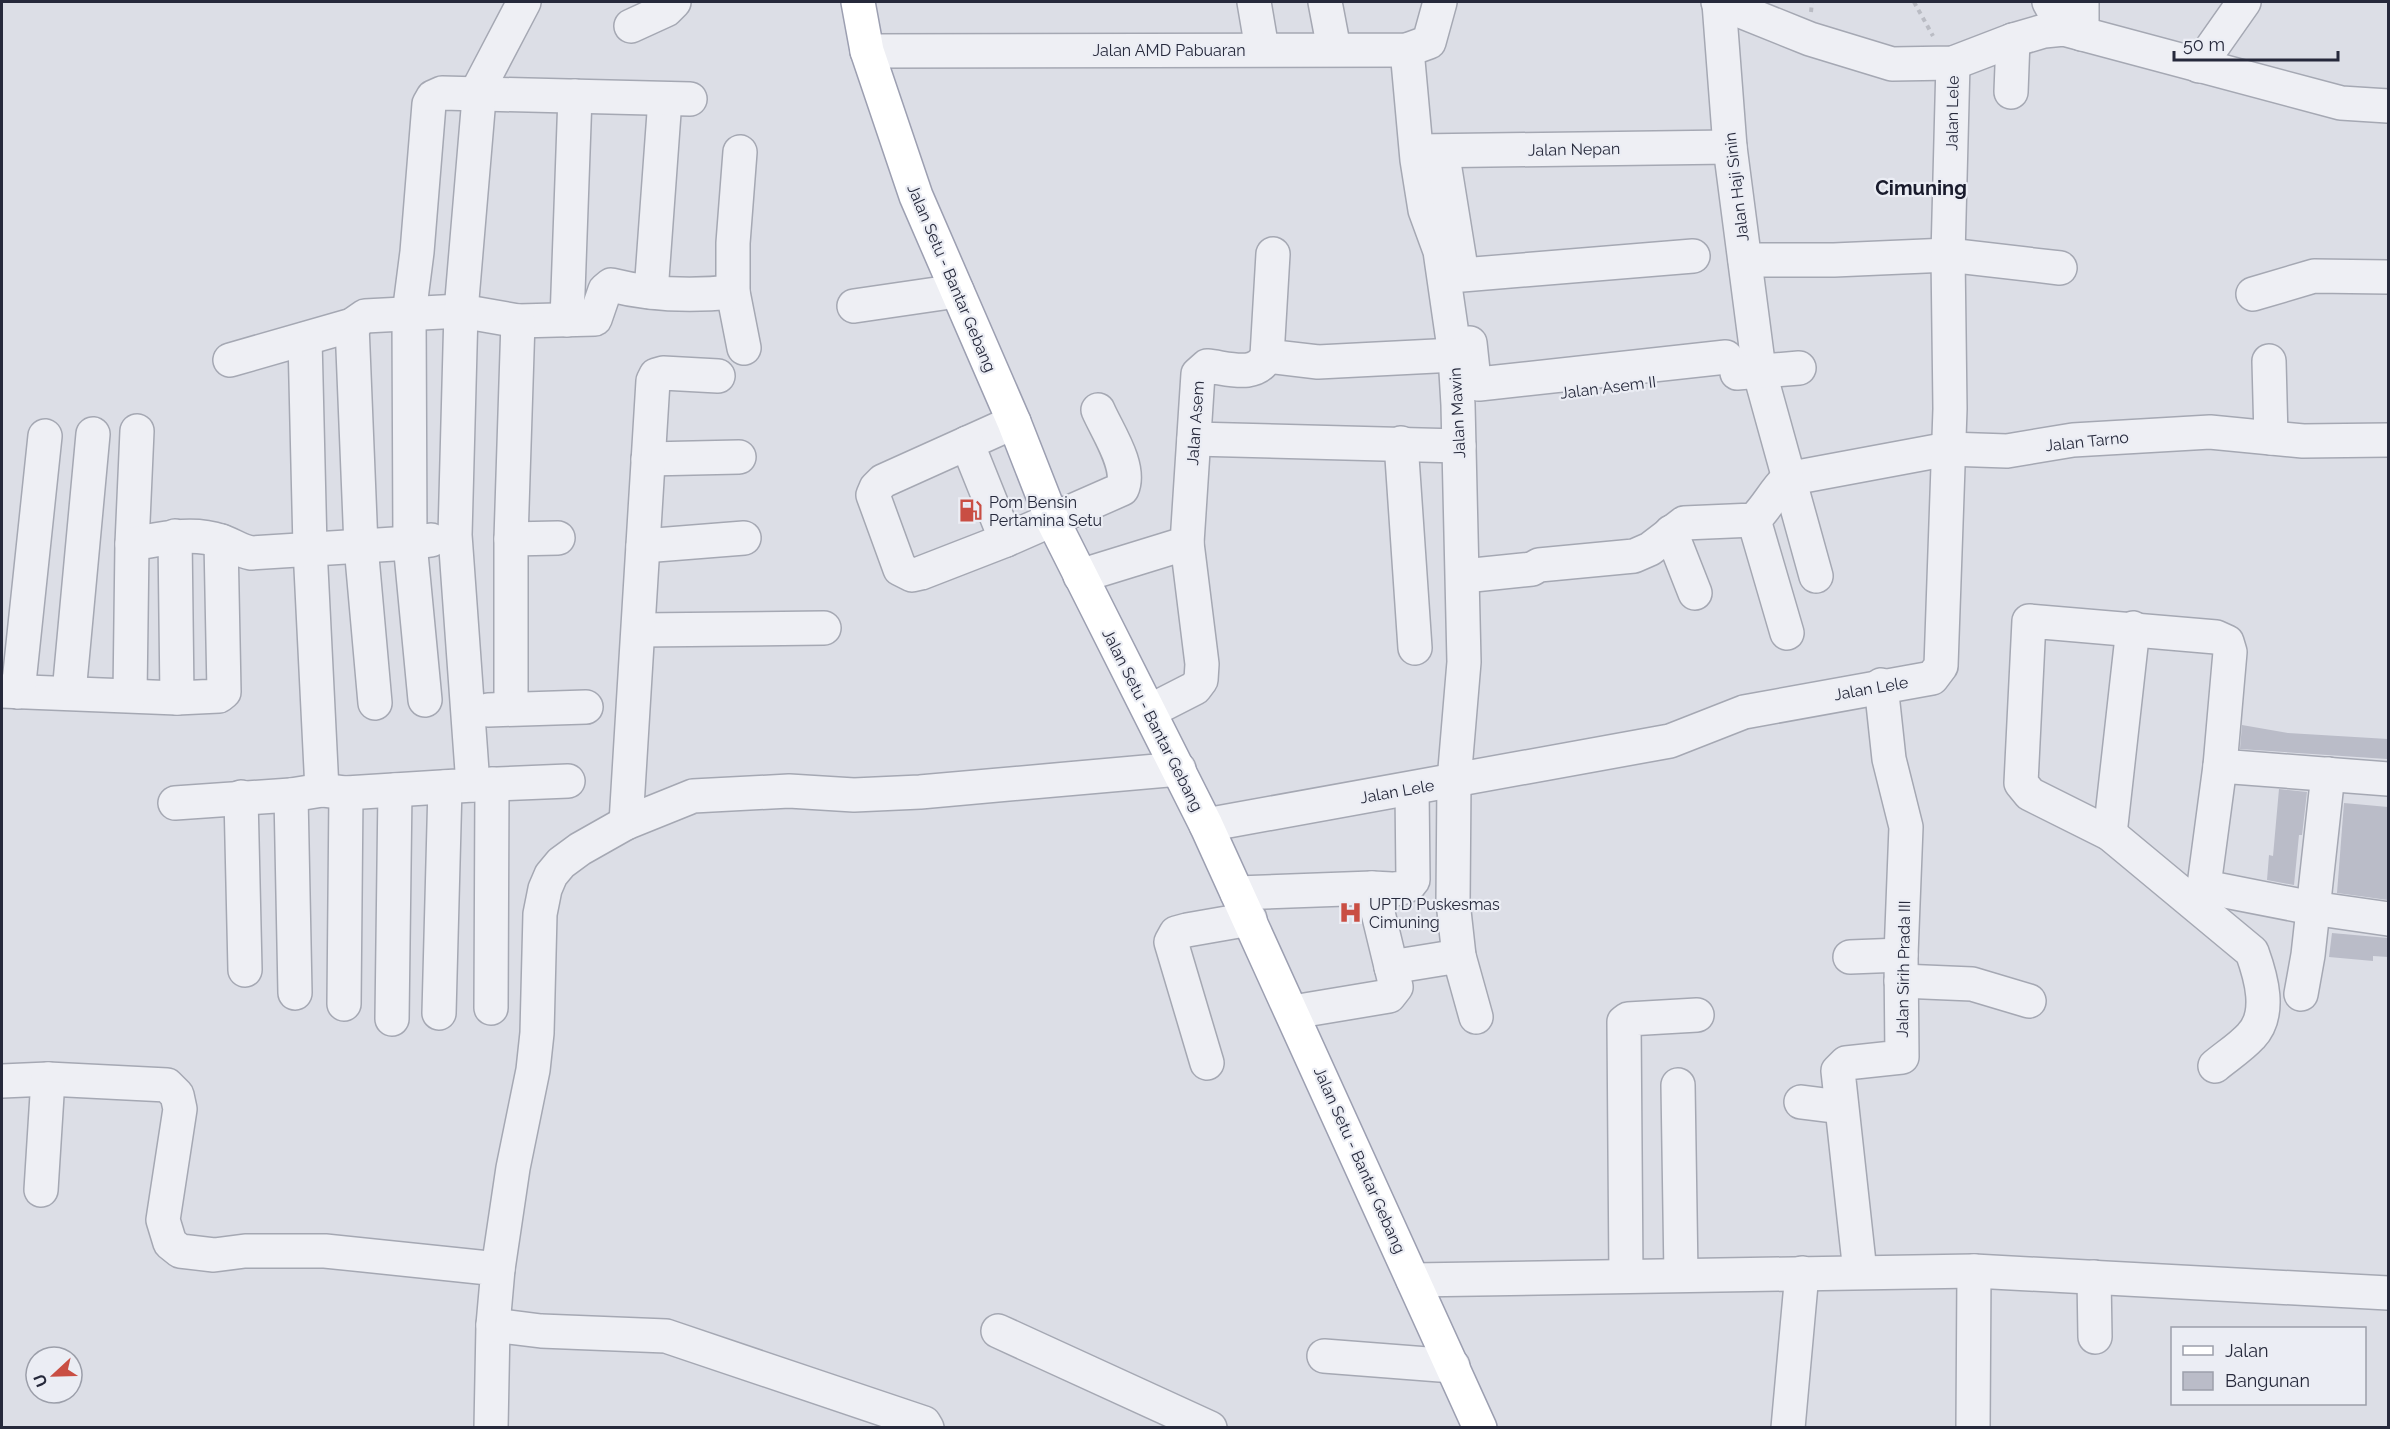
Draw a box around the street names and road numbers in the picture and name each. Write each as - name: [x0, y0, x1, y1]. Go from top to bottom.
- street label: Jalan AMD Pabuaran: [1093, 41, 1245, 60]
- street label: Jalan Lele: [1942, 75, 1963, 151]
- street label: Jalan Haji Sinin: [1720, 131, 1753, 243]
- street label: Jalan Nepan: [1528, 139, 1620, 160]
- street label: Jalan Setu - Bantar Gebang: [903, 181, 1000, 375]
- street label: Jalan Mawin: [1446, 367, 1469, 459]
- street label: Jalan Asem II: [1559, 372, 1657, 403]
- street label: Jalan Asem: [1183, 380, 1208, 466]
- street label: Jalan Tarno: [2044, 428, 2130, 455]
- street label: Jalan Setu - Bantar Gebang: [1098, 626, 1207, 815]
- street label: Jalan Lele: [1832, 673, 1910, 704]
- street label: Jalan Lele: [1358, 776, 1436, 807]
- street label: Jalan Sirih Prada III: [1893, 900, 1914, 1038]
- street label: Jalan Setu - Bantar Gebang: [1310, 1064, 1409, 1256]

